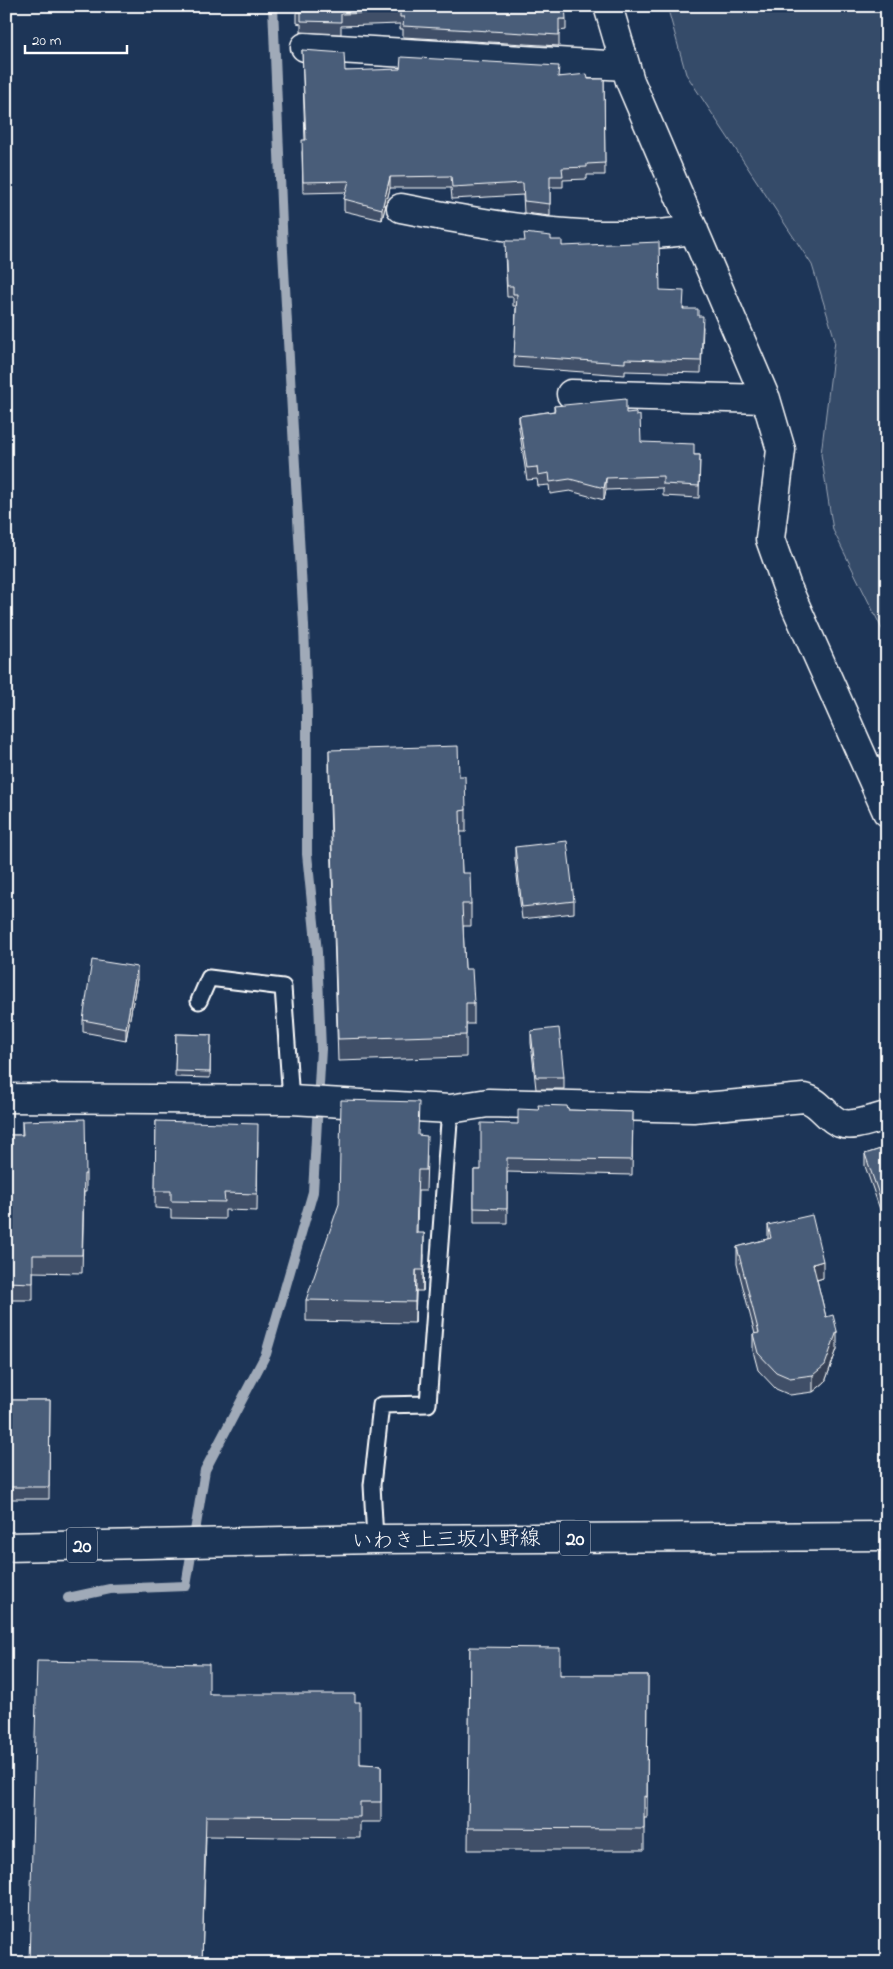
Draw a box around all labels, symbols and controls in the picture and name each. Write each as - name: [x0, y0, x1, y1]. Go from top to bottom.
- scale bar: [25, 22, 128, 54]
- text: 20 m: [32, 30, 62, 52]
- road number: 20: [560, 1520, 590, 1556]
- street label: いわき上三坂小野線: [351, 1524, 541, 1558]
- road number: 20: [67, 1528, 97, 1562]

